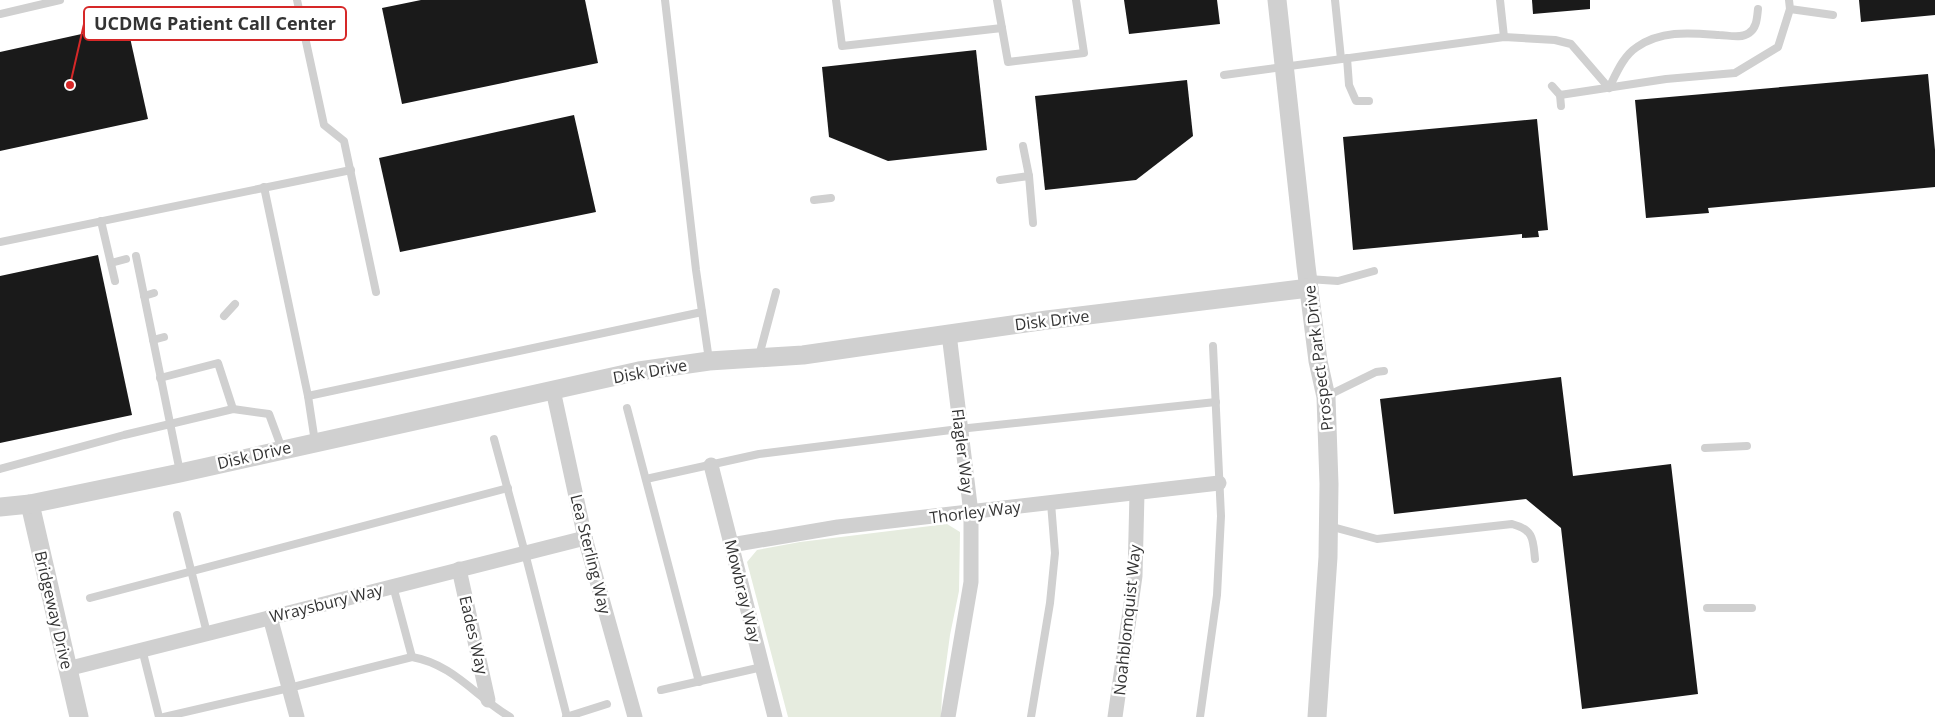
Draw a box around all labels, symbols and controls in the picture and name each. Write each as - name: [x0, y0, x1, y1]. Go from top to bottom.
- callout: UCDMG Patient Call Center: [84, 7, 346, 40]
- text: UCDMG Patient Call Center: [94, 11, 336, 35]
- street label: Prospect Park Drive: [1298, 284, 1338, 432]
- street label: Disk Drive: [1013, 305, 1091, 335]
- street label: Disk Drive: [611, 354, 689, 388]
- street label: Flagler Way: [947, 407, 979, 496]
- street label: Disk Drive: [215, 436, 293, 474]
- street label: Lea Sterling Way: [565, 492, 617, 617]
- street label: Thorley Way: [928, 495, 1023, 529]
- street label: Mowbray Way: [720, 537, 767, 646]
- street label: Noahblomquist Way: [1108, 543, 1146, 696]
- street label: Bridgeway Drive: [30, 549, 78, 671]
- street label: Wraysbury Way: [267, 578, 386, 628]
- street label: Eades Way: [454, 594, 494, 677]

